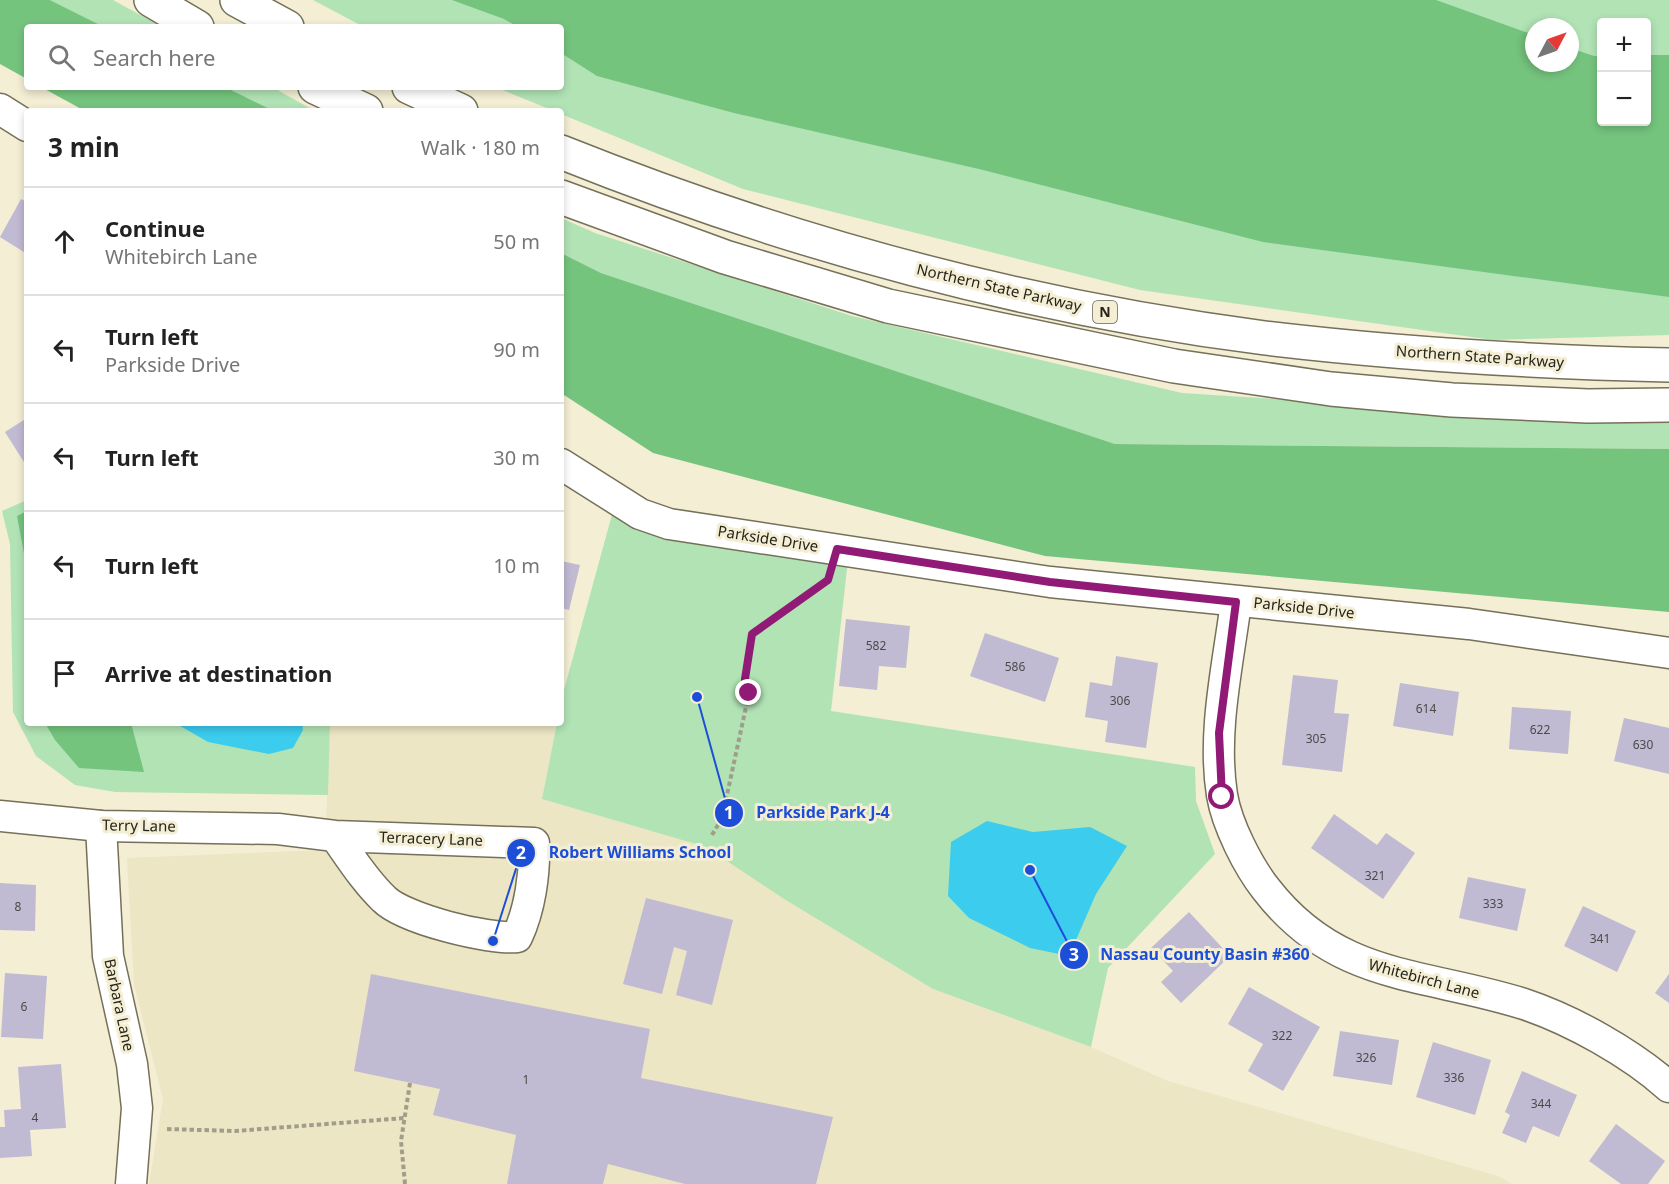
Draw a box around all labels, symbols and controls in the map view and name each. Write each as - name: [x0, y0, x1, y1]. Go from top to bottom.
- north arrow: [1525, 18, 1579, 72]
- map controls: [1597, 18, 1651, 126]
- button: +: [1597, 18, 1651, 72]
- search box: [24, 24, 564, 90]
- icon: search: [45, 41, 78, 74]
- text: Search here: [93, 42, 215, 72]
- button: −: [1597, 72, 1651, 126]
- text: 3 min: [48, 129, 120, 165]
- text: Walk · 180 m: [421, 134, 540, 161]
- text: Continue: [105, 213, 205, 243]
- icon: ahead: [48, 225, 81, 258]
- text: 50 m: [493, 228, 540, 255]
- text: Whitebirch Lane: [105, 243, 257, 270]
- street label: Northern State Parkway: [915, 258, 1084, 316]
- road number: N: [1093, 301, 1117, 323]
- text: Turn left: [105, 321, 199, 351]
- icon: left: [48, 333, 81, 366]
- text: 90 m: [493, 336, 540, 363]
- street label: Northern State Parkway: [1395, 340, 1565, 372]
- text: Parkside Drive: [105, 351, 240, 378]
- icon: left: [48, 441, 81, 474]
- text: Turn left: [105, 442, 199, 472]
- text: 30 m: [493, 444, 540, 471]
- street label: Parkside Drive: [716, 520, 820, 556]
- icon: left: [48, 549, 81, 582]
- text: Turn left: [105, 550, 199, 580]
- text: 10 m: [493, 552, 540, 579]
- street label: Parkside Drive: [1253, 592, 1356, 622]
- house number: 582: [866, 637, 886, 654]
- icon: arrive: [48, 657, 81, 690]
- text: Arrive at destination: [105, 658, 332, 688]
- house number: 586: [1005, 658, 1025, 675]
- route end: [735, 679, 761, 705]
- house number: 306: [1110, 692, 1130, 709]
- house number: 614: [1416, 700, 1436, 717]
- house number: 622: [1530, 721, 1550, 738]
- house number: 305: [1306, 730, 1326, 747]
- house number: 630: [1633, 736, 1653, 753]
- route start: [1208, 783, 1234, 809]
- callout: Parkside Park J-4: [714, 796, 902, 830]
- text: 1: [724, 800, 734, 824]
- text: Parkside Park J-4: [756, 801, 890, 823]
- street label: Terry Lane: [102, 814, 176, 836]
- street label: Terracery Lane: [379, 826, 483, 850]
- callout: Robert Williams School: [506, 836, 743, 870]
- text: 2: [516, 840, 526, 864]
- text: Robert Williams School: [549, 841, 731, 863]
- house number: 321: [1365, 867, 1385, 884]
- house number: 333: [1483, 895, 1503, 912]
- house number: 8: [15, 898, 22, 915]
- house number: 341: [1590, 930, 1610, 947]
- callout: Nassau County Basin #360: [1059, 938, 1322, 972]
- text: 3: [1069, 942, 1079, 966]
- text: Nassau County Basin #360: [1100, 943, 1310, 965]
- street label: Whitebirch Lane: [1366, 954, 1482, 1002]
- street label: Barbara Lane: [100, 957, 140, 1053]
- house number: 6: [21, 998, 28, 1015]
- house number: 322: [1272, 1027, 1292, 1044]
- house number: 326: [1356, 1049, 1376, 1066]
- house number: 336: [1444, 1069, 1464, 1086]
- house number: 1: [523, 1071, 529, 1088]
- house number: 344: [1531, 1095, 1551, 1112]
- house number: 4: [32, 1109, 39, 1126]

